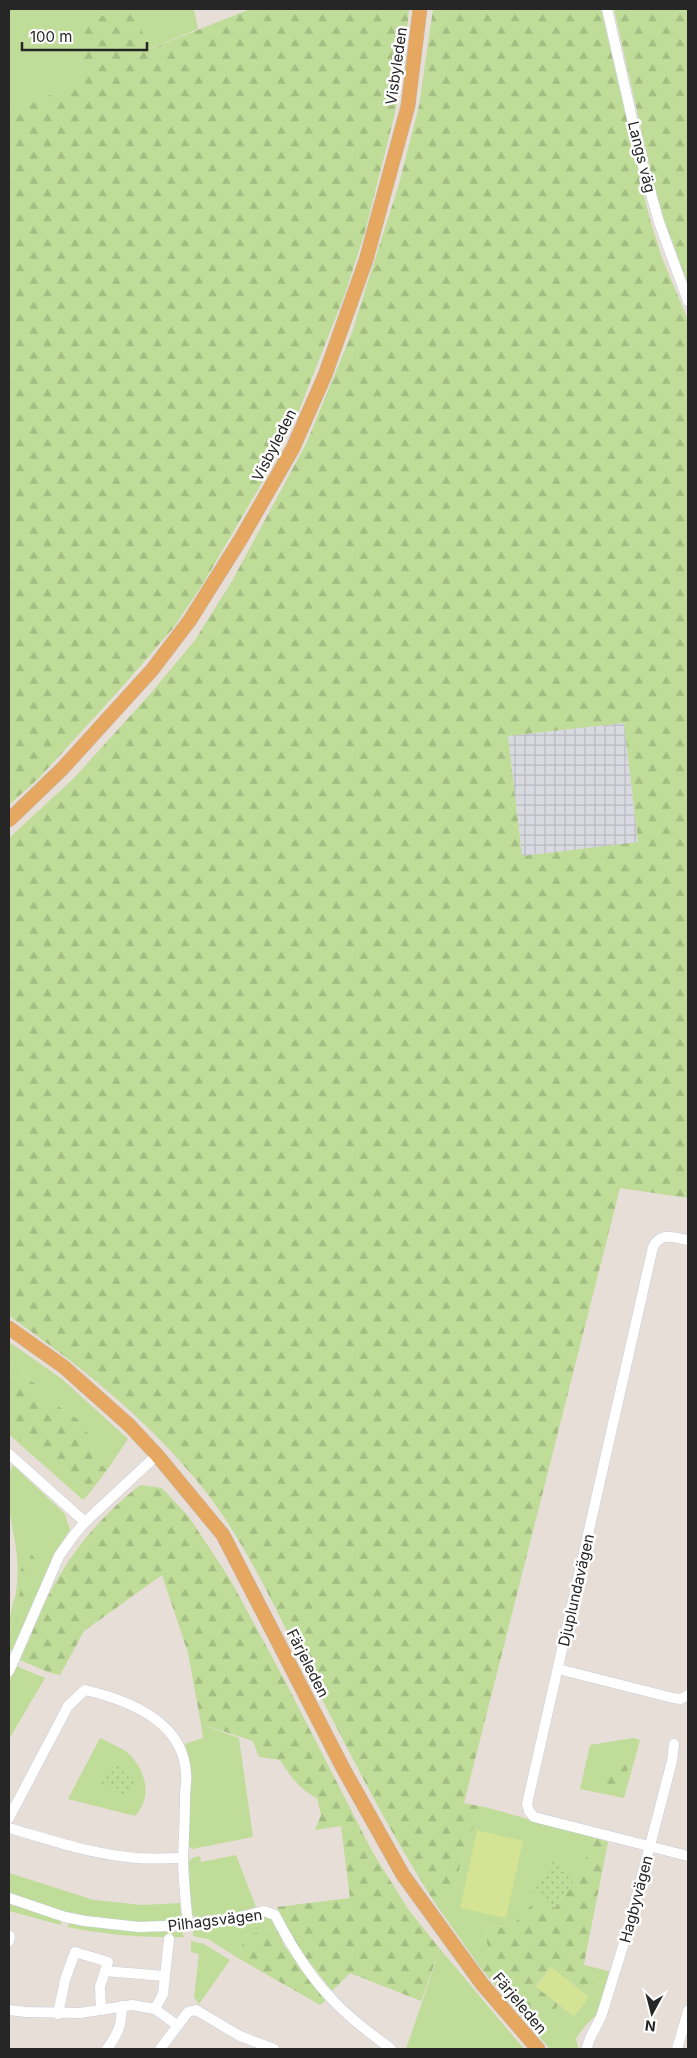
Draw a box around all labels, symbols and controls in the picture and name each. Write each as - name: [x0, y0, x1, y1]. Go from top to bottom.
- scale bar: [22, 20, 148, 52]
- street label: Visbyleden: [381, 26, 411, 106]
- text: 100 m: [30, 27, 72, 46]
- street label: Langs väg: [624, 119, 660, 195]
- street label: Visbyleden: [248, 406, 300, 484]
- street label: Djuplundavägen: [554, 1532, 598, 1648]
- street label: Färjeleden: [283, 1626, 333, 1700]
- street label: Hagbyvägen: [615, 1853, 657, 1945]
- street label: Pilhagsvägen: [167, 1905, 263, 1935]
- street label: Färjeleden: [489, 1968, 551, 2038]
- north arrow: [627, 1988, 677, 2038]
- text: N: [644, 2017, 657, 2035]

